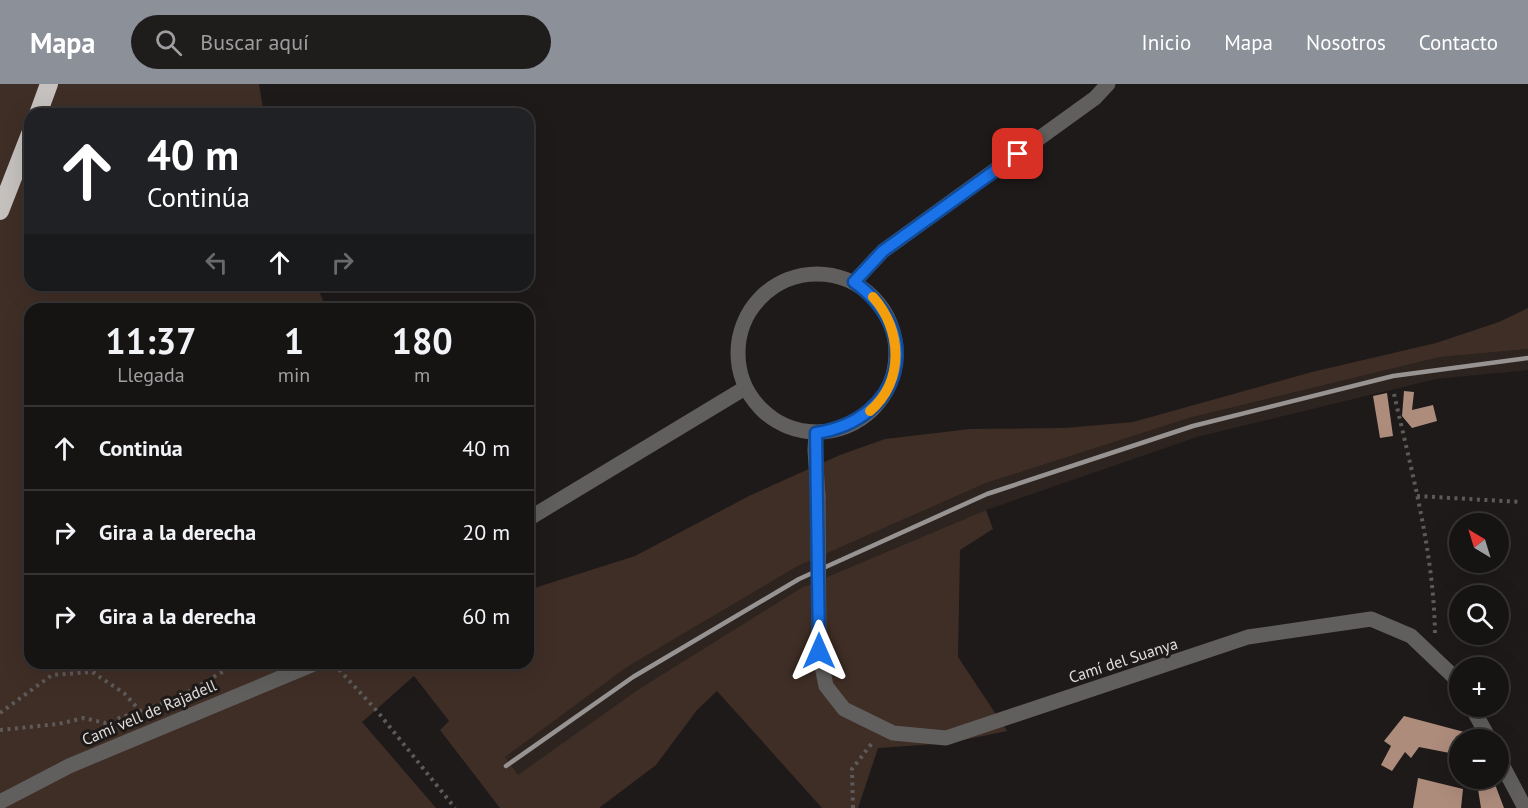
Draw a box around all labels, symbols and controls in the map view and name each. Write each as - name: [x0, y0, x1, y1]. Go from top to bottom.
- search box: [131, 15, 551, 69]
- text: Mapa: [30, 24, 95, 61]
- icon: search: [152, 26, 185, 59]
- text: Buscar aquí: [200, 28, 309, 56]
- text: Inicio: [1142, 29, 1191, 56]
- text: Mapa: [1224, 29, 1273, 56]
- text: Nosotros: [1306, 29, 1386, 56]
- text: Contacto: [1419, 29, 1498, 56]
- text: 40 m: [147, 127, 239, 182]
- pin: [992, 128, 1043, 179]
- icon: ahead: [48, 132, 126, 210]
- icon: arrive: [1001, 137, 1034, 170]
- text: Continúa: [147, 180, 250, 214]
- icon: left: [200, 246, 233, 279]
- icon: ahead: [263, 246, 296, 279]
- icon: right: [326, 246, 359, 279]
- text: 11:37: [105, 317, 197, 364]
- text: 1: [284, 317, 304, 364]
- text: 180: [392, 317, 453, 364]
- text: Llegada: [117, 362, 185, 388]
- text: min: [278, 362, 310, 388]
- text: m: [414, 362, 430, 388]
- icon: ahead: [48, 432, 81, 465]
- text: Continúa: [99, 434, 183, 462]
- text: 40 m: [462, 434, 510, 462]
- north arrow: [1449, 513, 1509, 573]
- map controls: [1449, 513, 1509, 789]
- icon: right: [48, 516, 81, 549]
- text: Gira a la derecha: [99, 518, 256, 546]
- text: 20 m: [462, 518, 510, 546]
- button: search: [1449, 585, 1509, 645]
- icon: right: [48, 600, 81, 633]
- text: Gira a la derecha: [99, 602, 256, 630]
- text: 60 m: [462, 602, 510, 630]
- position arrow: [787, 619, 851, 683]
- street label: Camí del Suanya: [1066, 633, 1180, 687]
- button: +: [1449, 657, 1509, 717]
- street label: Camí vell de Rajadell: [79, 675, 219, 749]
- button: −: [1449, 729, 1509, 789]

